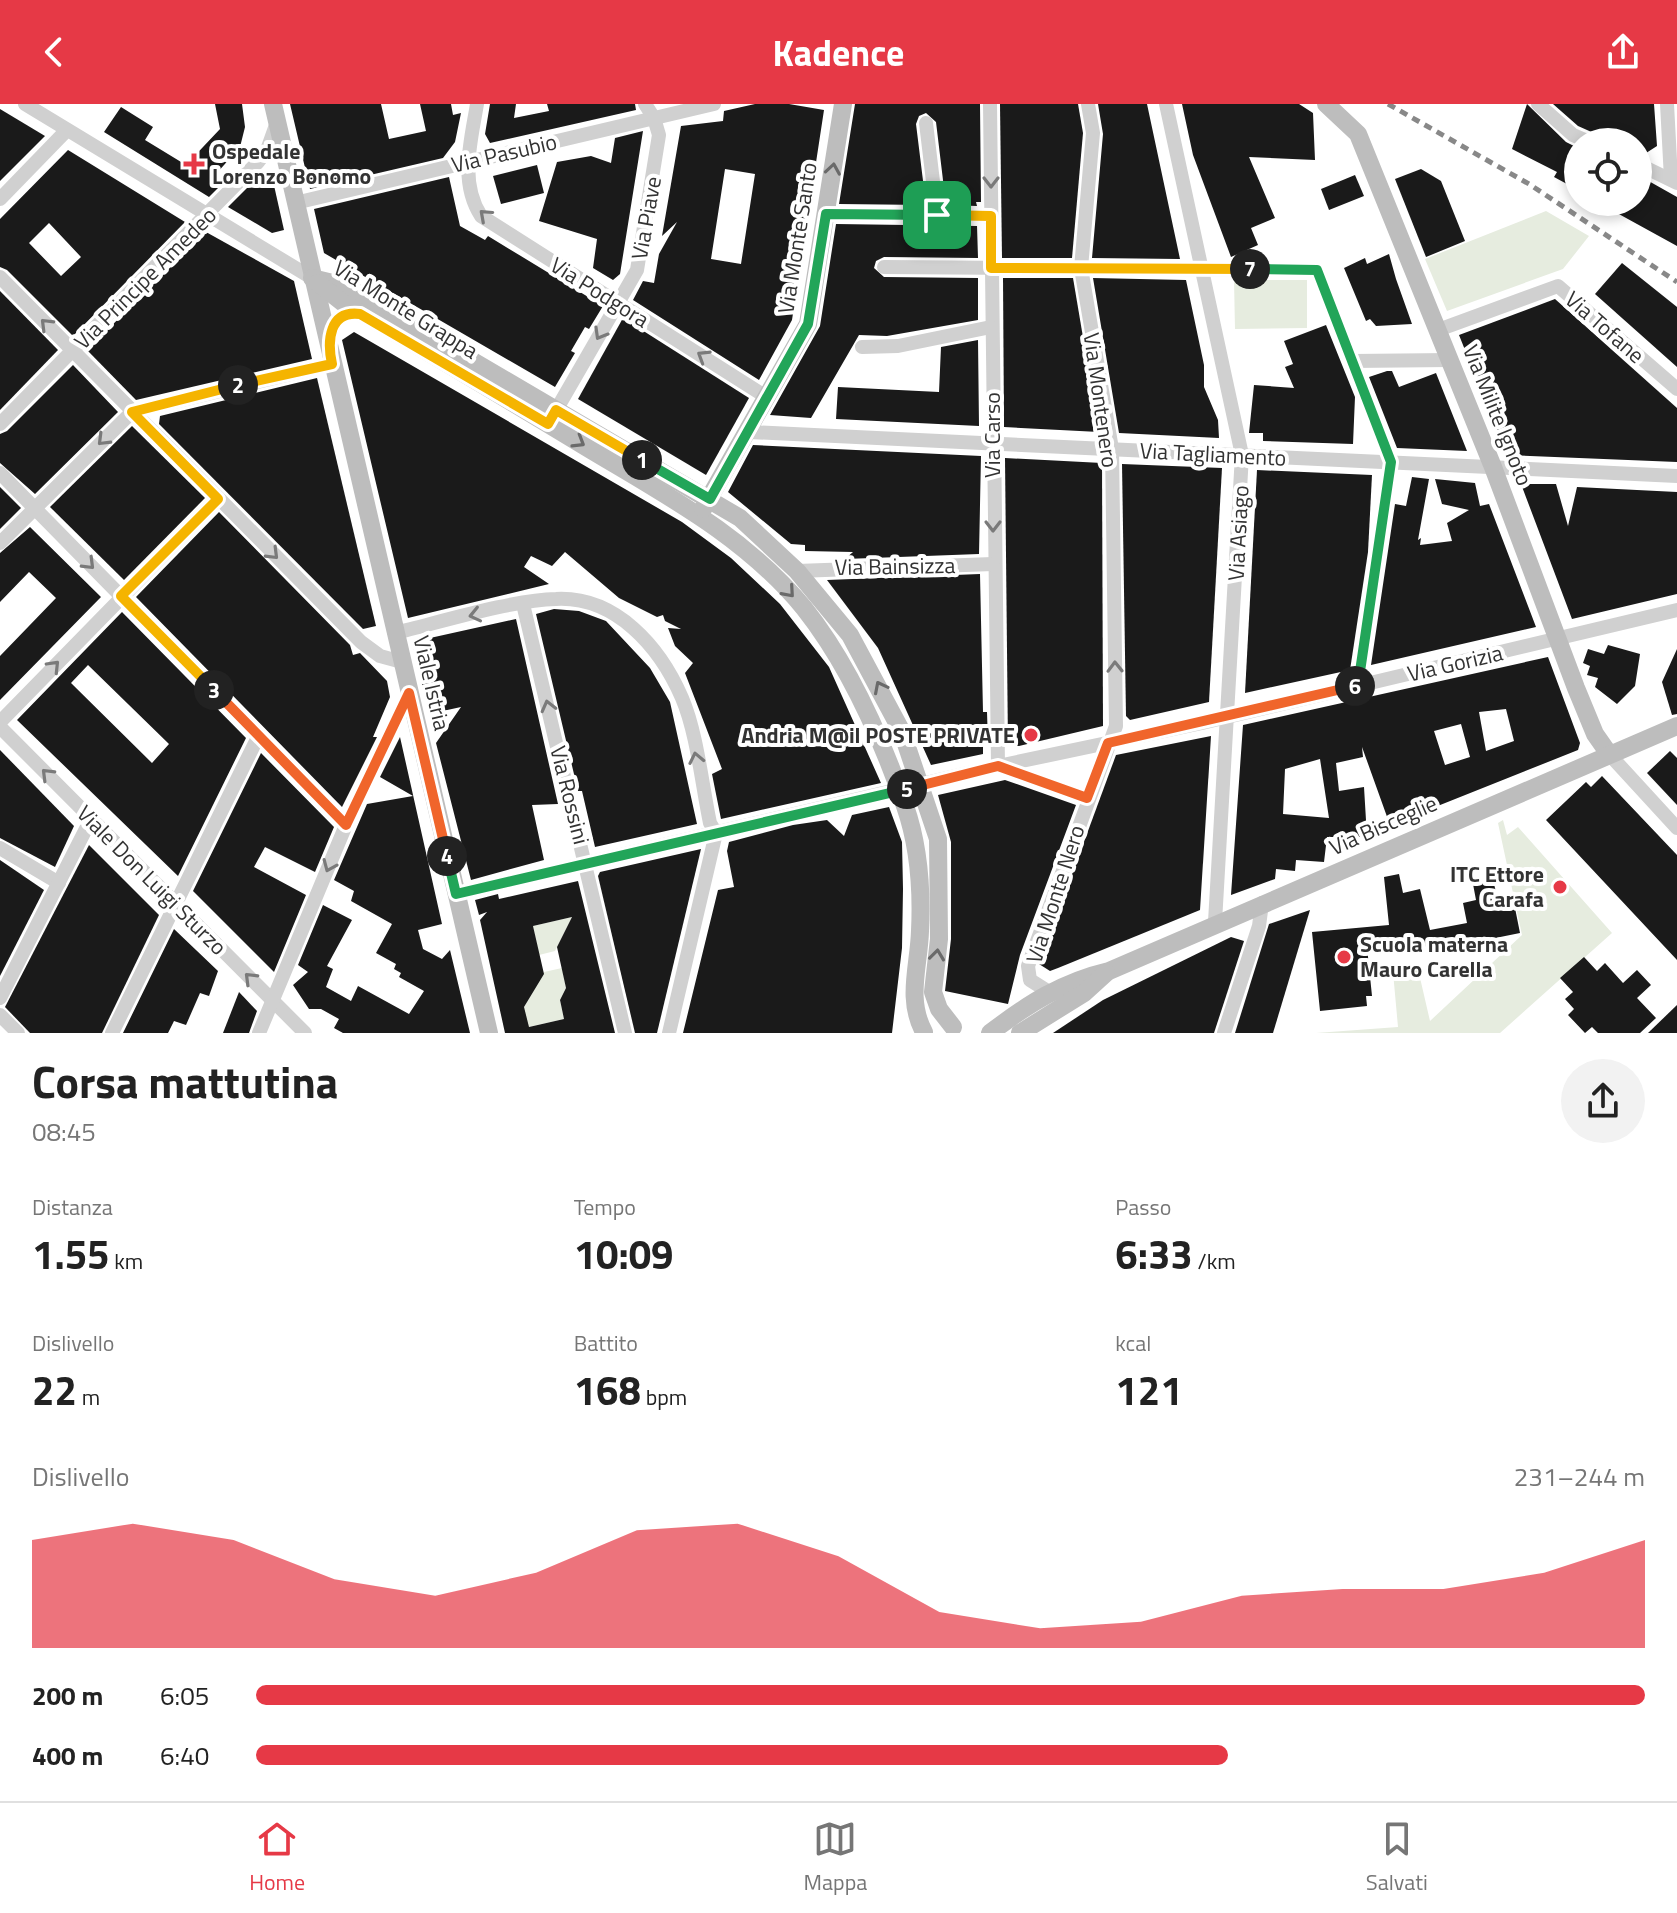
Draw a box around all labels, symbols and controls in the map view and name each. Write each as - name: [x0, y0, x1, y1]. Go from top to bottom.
- text: Kadence: [773, 25, 904, 80]
- icon: back: [32, 30, 76, 74]
- icon: share: [1601, 30, 1645, 74]
- street label: Via Pasubio: [448, 124, 560, 182]
- map controls: [1564, 128, 1652, 216]
- button: locate: [1564, 128, 1652, 216]
- place label: Ospedale Lorenzo Bonomo: [212, 134, 371, 193]
- marker: Ospedale Lorenzo Bonomo: [183, 153, 205, 175]
- street label: Via Monte Santo: [768, 160, 826, 316]
- one-way arrow: [823, 162, 840, 176]
- street label: Via Piave: [622, 174, 670, 262]
- one-way arrow: [982, 176, 999, 189]
- pin: [903, 181, 971, 249]
- icon: arrive: [915, 193, 959, 237]
- street label: Via Principe Amedeo: [66, 199, 224, 357]
- one-way arrow: [480, 210, 494, 225]
- street label: Via Podgora: [544, 248, 656, 336]
- pin: 7: [1230, 249, 1270, 289]
- street label: Via Monte Grappa: [327, 251, 485, 367]
- text: 7: [1244, 252, 1256, 286]
- street label: Via Tofane: [1558, 283, 1652, 371]
- one-way arrow: [40, 319, 55, 333]
- one-way arrow: [594, 326, 610, 340]
- street label: Via Montenero: [1075, 330, 1127, 470]
- street label: Via Milite Ignoto: [1454, 339, 1542, 491]
- one-way arrow: [697, 351, 711, 366]
- pin: 2: [218, 365, 258, 405]
- text: 2: [232, 368, 244, 402]
- street label: Via Carso: [975, 392, 1009, 478]
- one-way arrow: [98, 431, 113, 445]
- one-way arrow: [570, 432, 585, 448]
- street label: Via Tagliamento: [1139, 433, 1287, 475]
- pin: 1: [622, 440, 662, 480]
- text: 1: [636, 443, 648, 477]
- street label: Via Asiago: [1219, 484, 1257, 582]
- one-way arrow: [984, 520, 1002, 533]
- one-way arrow: [264, 545, 279, 559]
- street label: Via Bainsizza: [834, 548, 956, 584]
- one-way arrow: [80, 555, 94, 569]
- one-way arrow: [780, 583, 795, 597]
- one-way arrow: [469, 606, 482, 623]
- street label: Viale Istria: [405, 632, 459, 734]
- street label: Via Gorizia: [1404, 636, 1506, 690]
- one-way arrow: [1106, 660, 1124, 673]
- one-way arrow: [45, 661, 59, 675]
- pin: 6: [1335, 666, 1375, 706]
- text: 6: [1349, 669, 1361, 703]
- pin: 3: [194, 670, 234, 710]
- text: 3: [208, 673, 220, 707]
- one-way arrow: [874, 681, 889, 696]
- one-way arrow: [541, 700, 558, 714]
- place label: Andria M@il POSTE PRIVATE: [741, 718, 1015, 752]
- marker: Andria M@il POSTE PRIVATE: [1022, 726, 1040, 744]
- street label: Via Rossini: [541, 742, 599, 848]
- one-way arrow: [688, 752, 705, 766]
- one-way arrow: [42, 769, 56, 783]
- pin: 5: [887, 769, 927, 809]
- text: 5: [901, 772, 913, 806]
- street label: Via Bisceglie: [1324, 786, 1442, 864]
- street label: Viale Don Luigi Sturzo: [69, 797, 235, 963]
- street label: Via Monte Nero: [1017, 820, 1093, 968]
- pin: 4: [427, 836, 467, 876]
- text: 4: [441, 839, 453, 873]
- place label: ITC Ettore Carafa: [1450, 857, 1544, 916]
- one-way arrow: [323, 858, 339, 872]
- marker: ITC Ettore Carafa: [1551, 878, 1569, 896]
- place label: Scuola materna Mauro Carella: [1360, 927, 1508, 986]
- one-way arrow: [928, 948, 945, 961]
- marker: Scuola materna Mauro Carella: [1335, 948, 1353, 966]
- one-way arrow: [244, 973, 259, 988]
- text: Corsa mattutina: [32, 1048, 338, 1115]
- button: share: [1561, 1059, 1645, 1143]
- text: 08:45: [32, 1112, 96, 1151]
- text: Distanza: [32, 1190, 113, 1224]
- text: Tempo: [574, 1190, 636, 1224]
- text: Passo: [1115, 1190, 1171, 1224]
- text: 1.55: [32, 1224, 109, 1285]
- text: 10:09: [574, 1224, 674, 1285]
- text: 6:33: [1115, 1224, 1193, 1285]
- text: km: [109, 1244, 143, 1278]
- text: /km: [1193, 1244, 1236, 1278]
- text: Dislivello: [32, 1326, 114, 1360]
- text: Battito: [574, 1326, 638, 1360]
- text: kcal: [1115, 1326, 1151, 1360]
- text: 22: [32, 1360, 77, 1421]
- text: 168: [574, 1360, 641, 1421]
- text: 121: [1115, 1360, 1183, 1421]
- text: m: [77, 1380, 100, 1414]
- text: bpm: [641, 1380, 687, 1414]
- text: Dislivello: [32, 1457, 129, 1496]
- text: 231–244 m: [1514, 1457, 1645, 1496]
- text: 200 m: [32, 1676, 103, 1715]
- text: 6:05: [160, 1676, 209, 1715]
- text: 400 m: [32, 1736, 103, 1775]
- text: 6:40: [160, 1736, 209, 1775]
- tab: Home: [249, 1817, 305, 1899]
- tab: Mappa: [804, 1817, 867, 1899]
- tab: Salvati: [1366, 1817, 1428, 1899]

